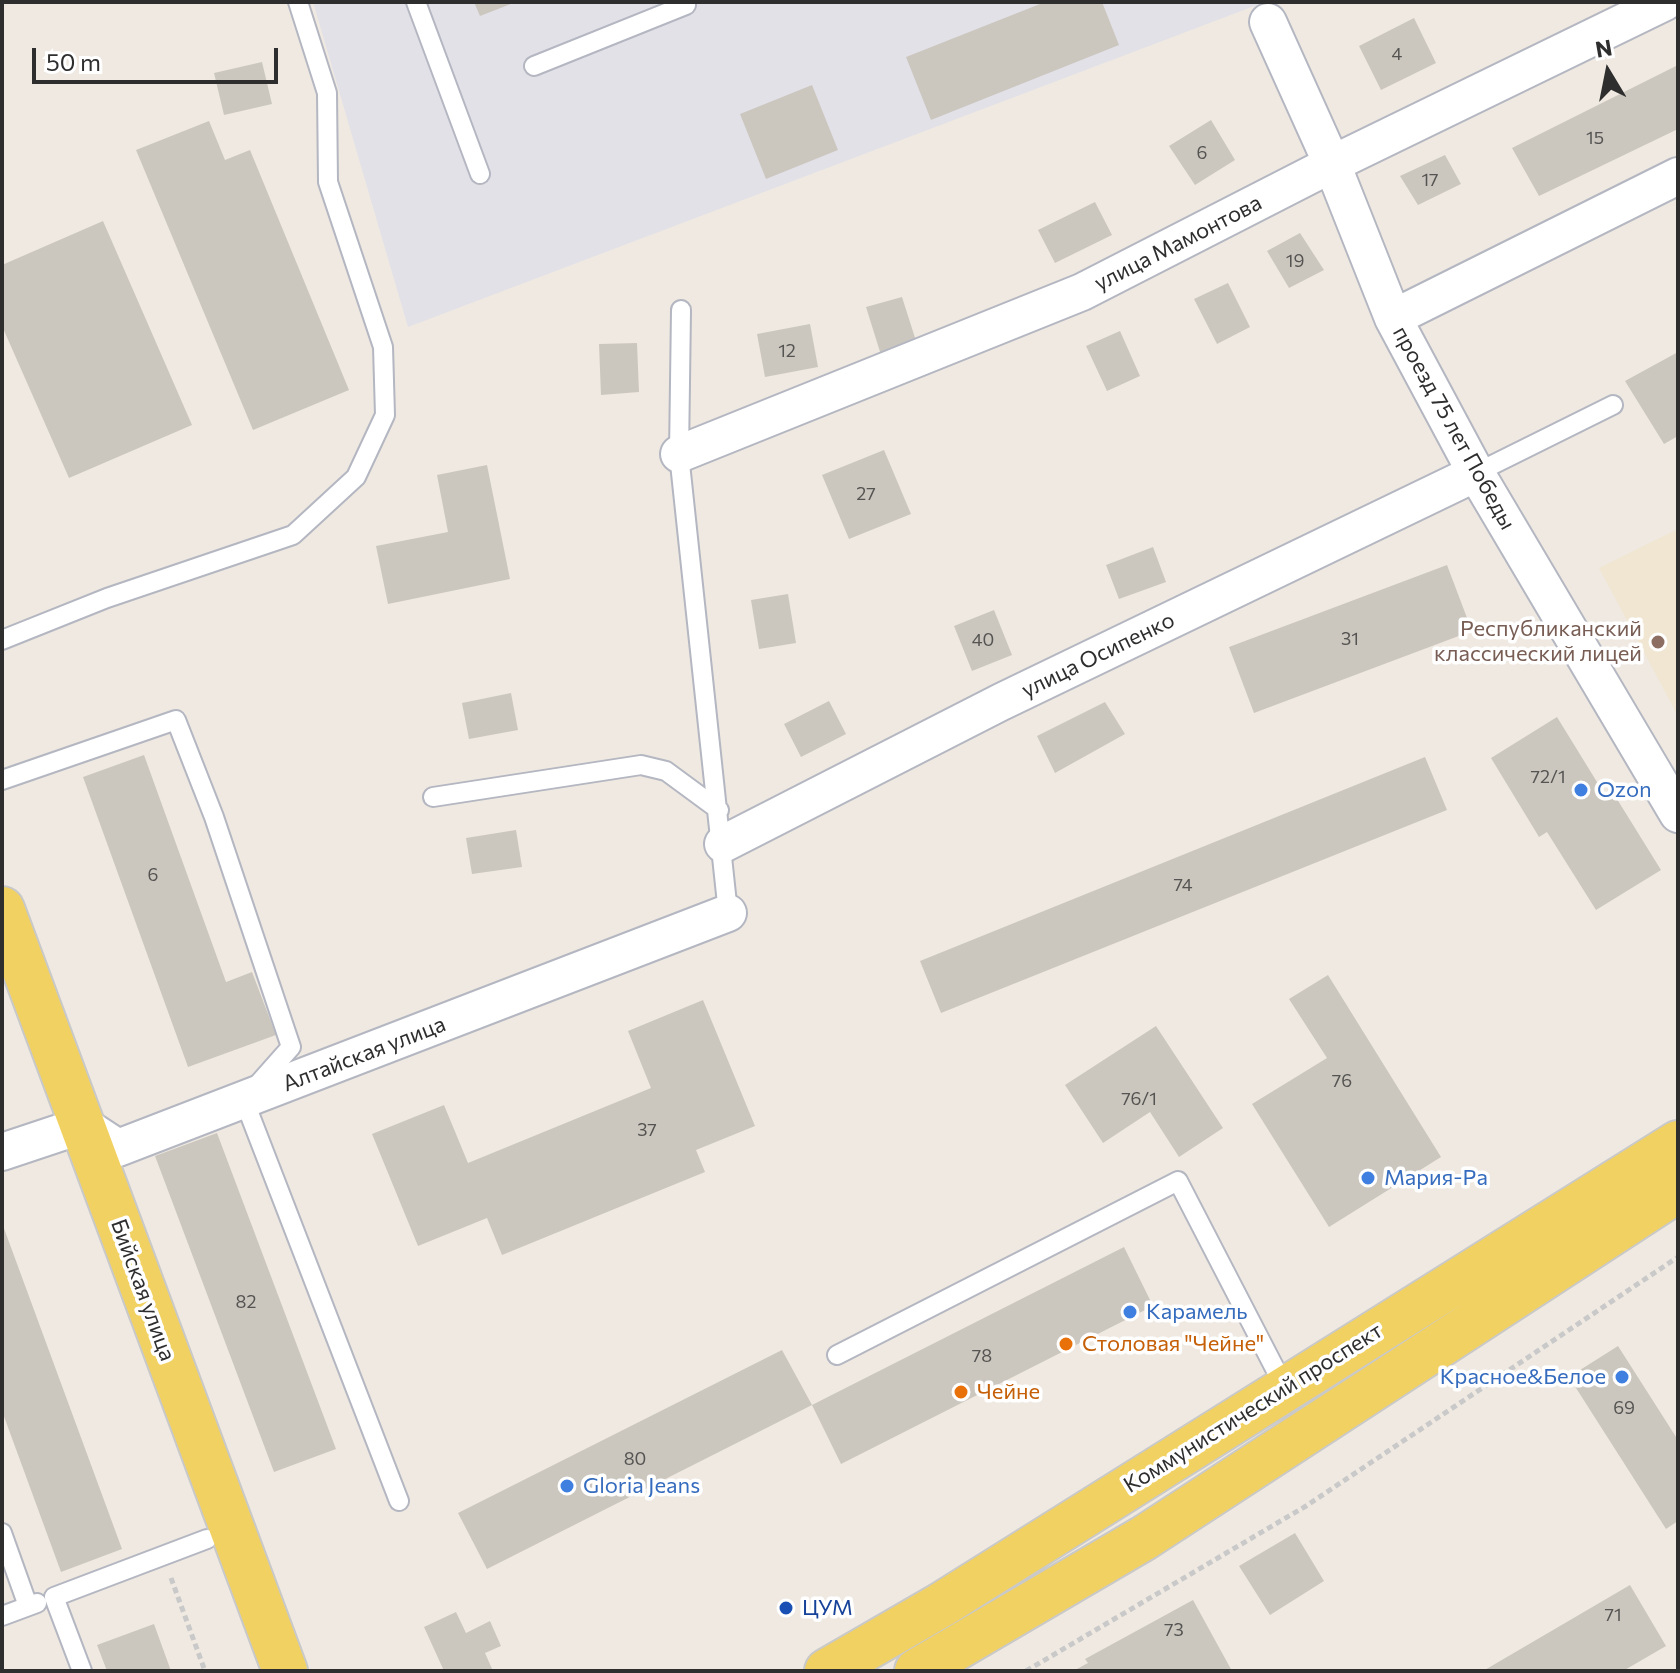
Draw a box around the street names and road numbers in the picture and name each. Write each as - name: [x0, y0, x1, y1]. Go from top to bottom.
- street label: улица Мамонтова: [1090, 189, 1266, 297]
- street label: проезд 75 лет Победы: [1387, 322, 1521, 534]
- street label: улица Осипенко: [1017, 607, 1179, 703]
- street label: Алтайская улица: [279, 1011, 449, 1097]
- street label: Бийская улица: [105, 1215, 181, 1365]
- street label: Коммунистический проспект: [1119, 1317, 1387, 1499]

